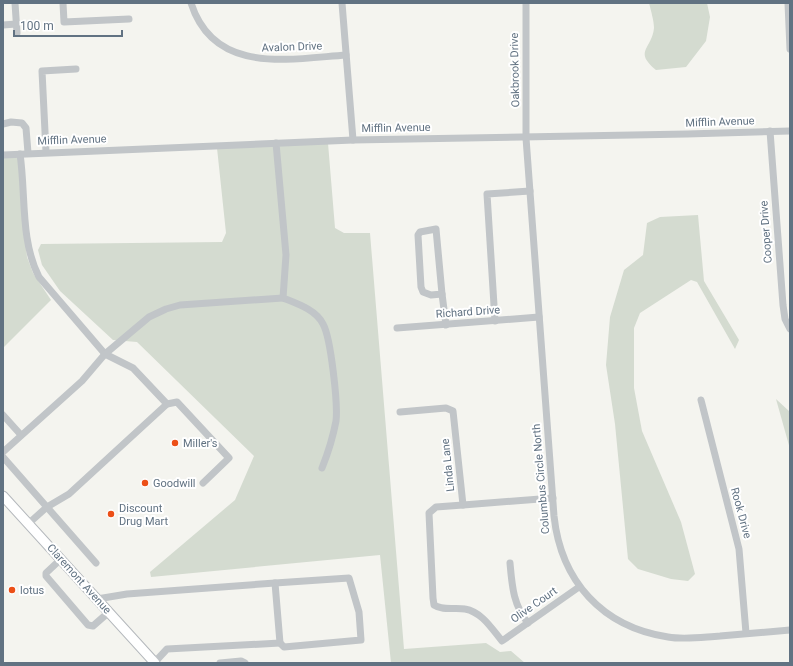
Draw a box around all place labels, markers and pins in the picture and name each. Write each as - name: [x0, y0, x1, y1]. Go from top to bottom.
- place label: Miller's: [183, 437, 218, 450]
- marker: Miller's: [170, 438, 180, 448]
- place label: Goodwill: [153, 477, 196, 490]
- marker: Goodwill: [140, 478, 150, 488]
- place label: Discount Drug Mart: [119, 502, 168, 528]
- marker: Discount Drug Mart: [106, 509, 116, 519]
- place label: lotus: [20, 584, 45, 597]
- marker: lotus: [7, 585, 17, 595]

